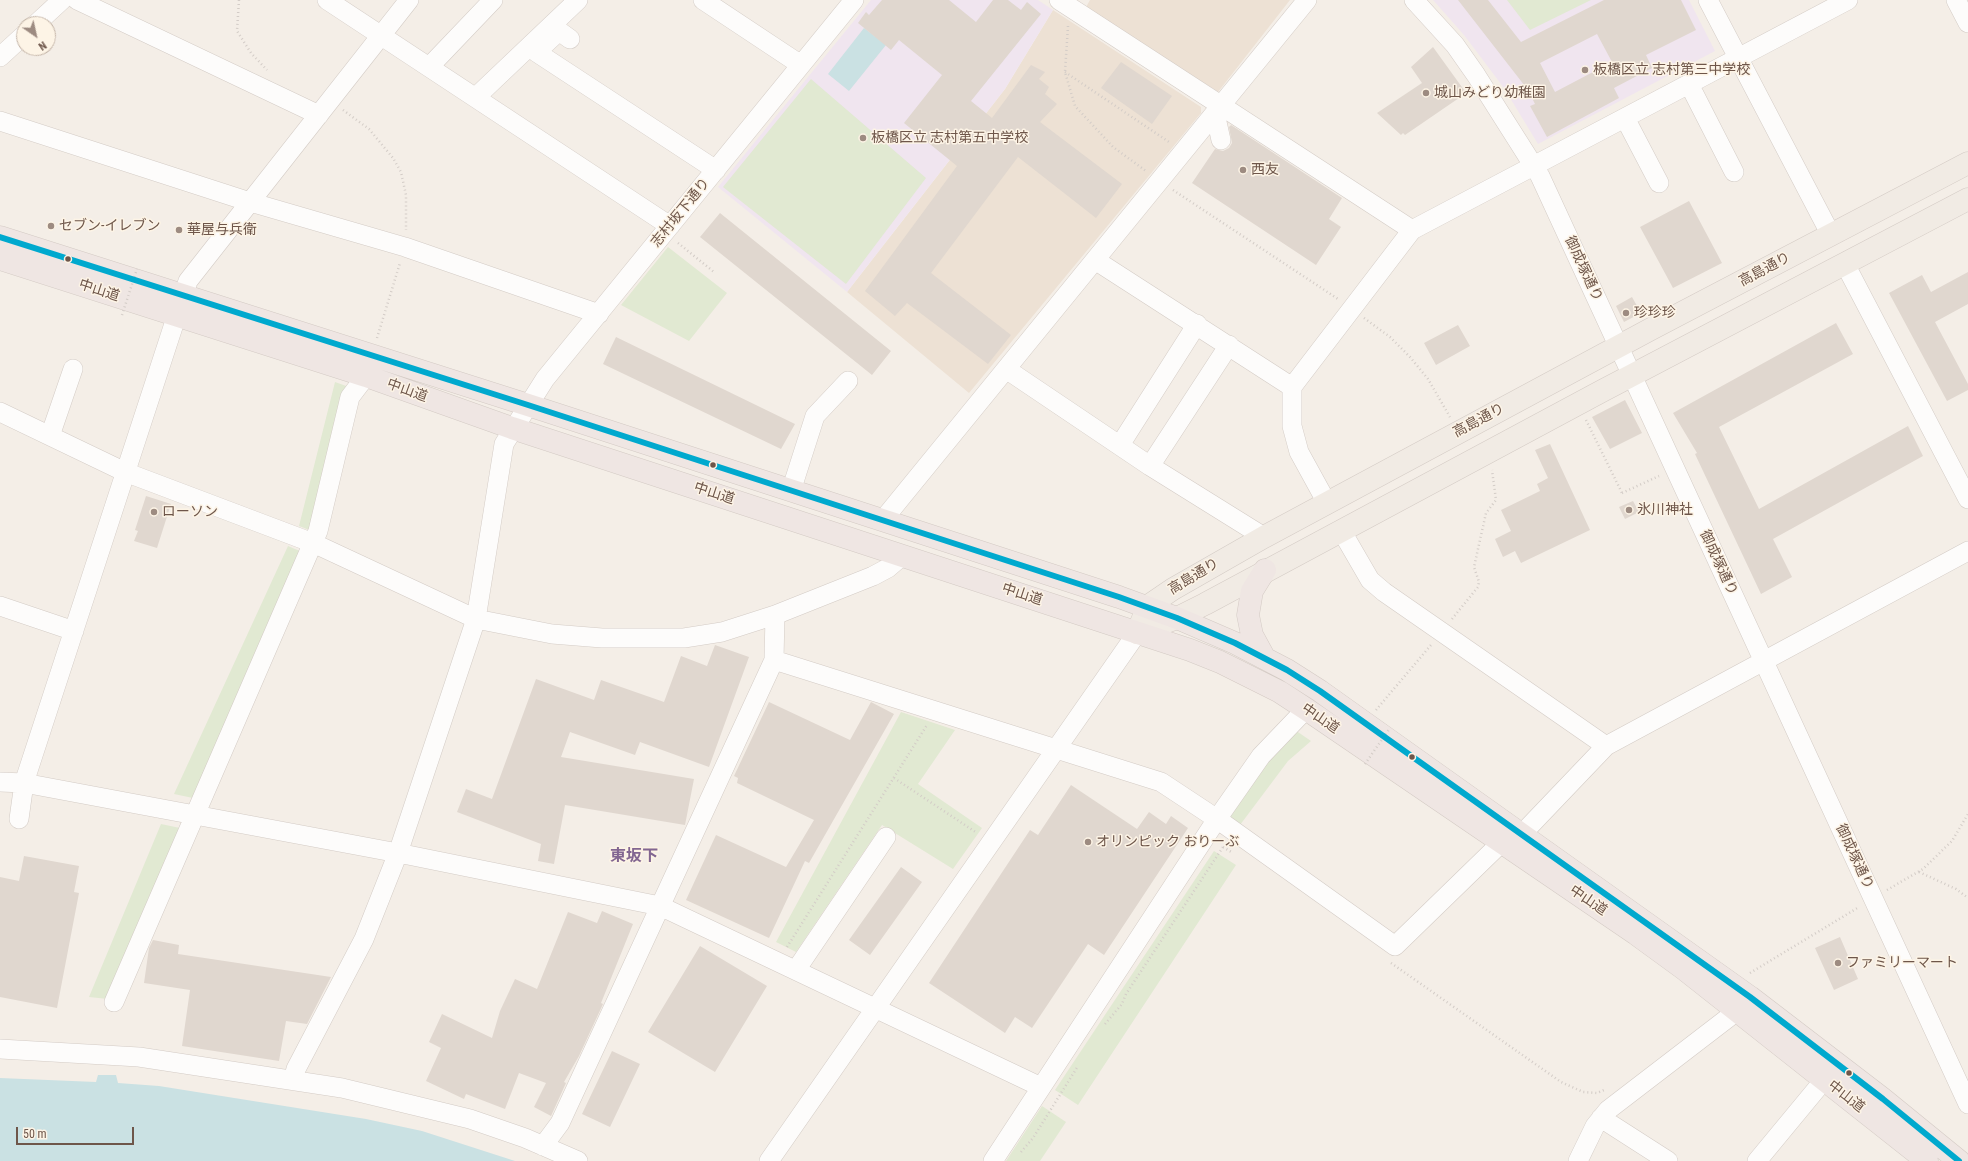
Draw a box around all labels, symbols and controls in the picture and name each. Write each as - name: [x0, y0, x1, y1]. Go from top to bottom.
- north arrow: [16, 16, 56, 56]
- text: N: [36, 38, 49, 53]
- place label: 板橋区立 志村第三中学校: [1593, 62, 1750, 78]
- marker: 板橋区立 志村第三中学校: [1580, 65, 1590, 75]
- place label: 城山みどり幼稚園: [1434, 85, 1546, 101]
- marker: 城山みどり幼稚園: [1421, 88, 1431, 98]
- place label: 板橋区立 志村第五中学校: [871, 130, 1028, 146]
- marker: 板橋区立 志村第五中学校: [858, 133, 868, 143]
- place label: 西友: [1251, 162, 1279, 178]
- marker: 西友: [1238, 165, 1248, 175]
- street label: 志村坂下通り: [648, 175, 714, 251]
- place label: セブン-イレブン: [59, 218, 160, 234]
- marker: セブン-イレブン: [46, 221, 56, 231]
- place label: 華屋与兵衛: [187, 222, 257, 238]
- marker: 華屋与兵衛: [174, 225, 184, 235]
- street label: 御成塚通り: [1561, 234, 1605, 304]
- street label: 高島通り: [1736, 249, 1794, 291]
- unlabelled marker: [63, 254, 73, 264]
- street label: 中山道: [76, 277, 122, 305]
- place label: 珍珍珍: [1634, 305, 1676, 321]
- marker: 珍珍珍: [1621, 308, 1631, 318]
- street label: 中山道: [384, 376, 430, 406]
- street label: 高島通り: [1450, 400, 1508, 442]
- unlabelled marker: [708, 460, 718, 470]
- street label: 中山道: [691, 480, 737, 508]
- place label: 氷川神社: [1637, 502, 1693, 518]
- place label: ローソン: [162, 504, 218, 520]
- marker: 氷川神社: [1624, 505, 1634, 515]
- marker: ローソン: [149, 507, 159, 517]
- street label: 御成塚通り: [1696, 528, 1740, 598]
- street label: 高島通り: [1166, 555, 1222, 599]
- street label: 中山道: [999, 581, 1045, 609]
- street label: 中山道: [1298, 700, 1342, 738]
- unlabelled marker: [1407, 752, 1417, 762]
- street label: 御成塚通り: [1832, 822, 1876, 892]
- place label: オリンピック おりーぶ: [1096, 834, 1239, 850]
- marker: オリンピック おりーぶ: [1083, 837, 1093, 847]
- district label: 東坂下: [610, 847, 658, 867]
- street label: 中山道: [1566, 882, 1610, 920]
- place label: ファミリーマート: [1846, 955, 1958, 971]
- marker: ファミリーマート: [1833, 958, 1843, 968]
- unlabelled marker: [1844, 1068, 1854, 1078]
- street label: 中山道: [1824, 1077, 1868, 1117]
- scale bar: [18, 1119, 136, 1145]
- text: 50 m: [23, 1127, 47, 1141]

